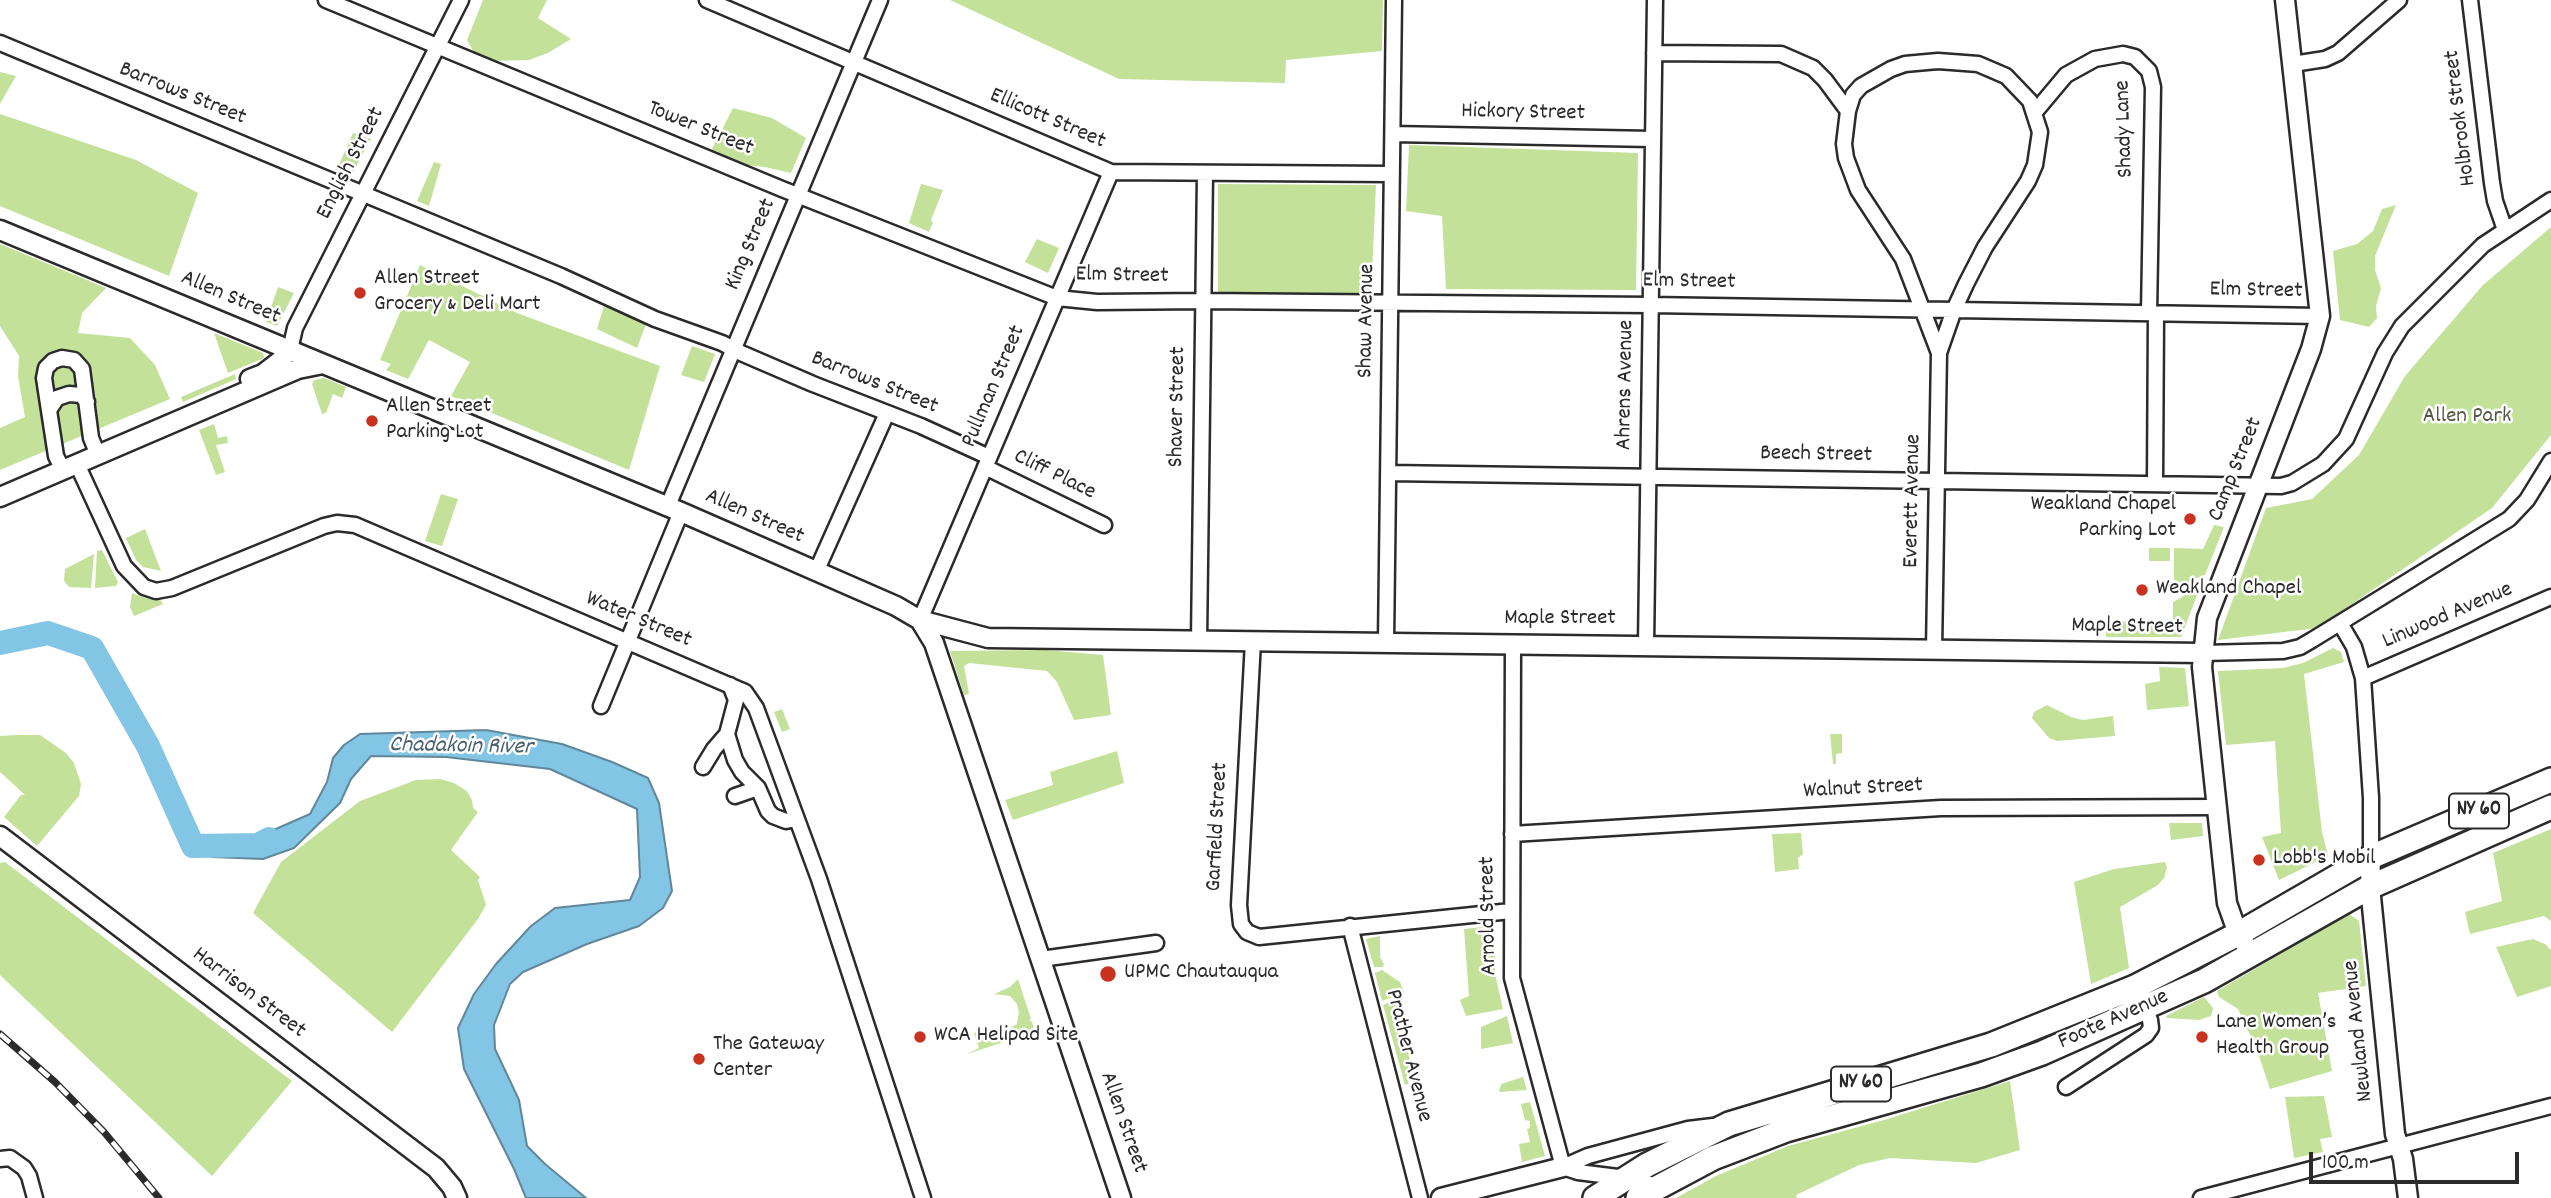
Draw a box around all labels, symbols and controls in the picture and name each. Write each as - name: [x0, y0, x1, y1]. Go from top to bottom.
- street label: Holbrook Street: [2440, 48, 2484, 188]
- street label: Barrows Street: [114, 57, 250, 133]
- street label: Shady Lane: [2111, 80, 2141, 178]
- street label: Ellicott Street: [985, 83, 1109, 157]
- street label: Tower Street: [643, 96, 757, 164]
- street label: Hickory Street: [1461, 99, 1585, 129]
- street label: English Street: [312, 103, 392, 225]
- street label: King Street: [720, 195, 784, 295]
- street label: Elm Street: [1075, 262, 1169, 292]
- street label: Shaw Avenue: [1353, 264, 1383, 378]
- street label: Allen Street: [176, 266, 284, 332]
- place label: Allen Street Grocery & Deli Mart: [374, 266, 540, 320]
- street label: Elm Street: [1642, 268, 1736, 298]
- street label: Elm Street: [2209, 277, 2303, 307]
- marker: Allen Street Grocery & Deli Mart: [352, 285, 368, 301]
- street label: Ahrens Avenue: [1612, 320, 1642, 450]
- street label: Pullman Street: [957, 322, 1033, 452]
- street label: Barrows Street: [806, 346, 942, 422]
- street label: Shaver Street: [1164, 346, 1194, 468]
- place label: Allen Street Parking Lot: [386, 394, 491, 448]
- park label: Allen Park: [2423, 404, 2511, 432]
- marker: Allen Street Parking Lot: [364, 413, 380, 429]
- street label: Camp Street: [2204, 414, 2270, 526]
- street label: Everett Avenue: [1899, 434, 1929, 568]
- street label: Beech Street: [1760, 441, 1872, 471]
- street label: Cliff Place: [1008, 444, 1100, 508]
- street label: Allen Street: [700, 484, 808, 552]
- place label: Weakland Chapel Parking Lot: [2031, 492, 2176, 546]
- marker: Weakland Chapel Parking Lot: [2182, 511, 2198, 527]
- place label: Weakland Chapel: [2156, 576, 2301, 604]
- street label: Linwood Avenue: [2379, 577, 2517, 657]
- marker: Weakland Chapel: [2134, 582, 2150, 598]
- street label: Water Street: [581, 586, 695, 656]
- street label: Maple Street: [1504, 606, 1616, 634]
- street label: Maple Street: [2071, 613, 2183, 643]
- water label: Chadakoin River: [389, 732, 533, 764]
- street label: Garfield Street: [1202, 762, 1236, 892]
- street label: Walnut Street: [1803, 773, 1923, 807]
- road number: NY 60: [2449, 794, 2509, 828]
- place label: Lobb's Mobil: [2273, 846, 2375, 874]
- marker: Lobb's Mobil: [2251, 852, 2267, 868]
- street label: Arnold Street: [1475, 856, 1505, 976]
- street label: Harrison Street: [186, 942, 310, 1046]
- street label: Newland Avenue: [2339, 959, 2381, 1103]
- place label: UPMC Chautauqua: [1124, 960, 1278, 988]
- marker: UPMC Chautauqua: [1098, 964, 1118, 984]
- street label: Foote Avenue: [2055, 984, 2173, 1058]
- street label: Prather Avenue: [1377, 987, 1437, 1125]
- place label: Lane Women’s Health Group: [2216, 1010, 2336, 1064]
- place label: WCA Helipad Site: [934, 1023, 1078, 1051]
- marker: WCA Helipad Site: [912, 1029, 928, 1045]
- marker: Lane Women’s Health Group: [2194, 1029, 2210, 1045]
- place label: The Gateway Center: [713, 1032, 824, 1086]
- marker: The Gateway Center: [691, 1051, 707, 1067]
- road number: NY 60: [1831, 1066, 1891, 1102]
- street label: Allen Street: [1092, 1069, 1152, 1177]
- scale bar: [2313, 1138, 2523, 1182]
- text: 100 m: [2322, 1149, 2369, 1179]

